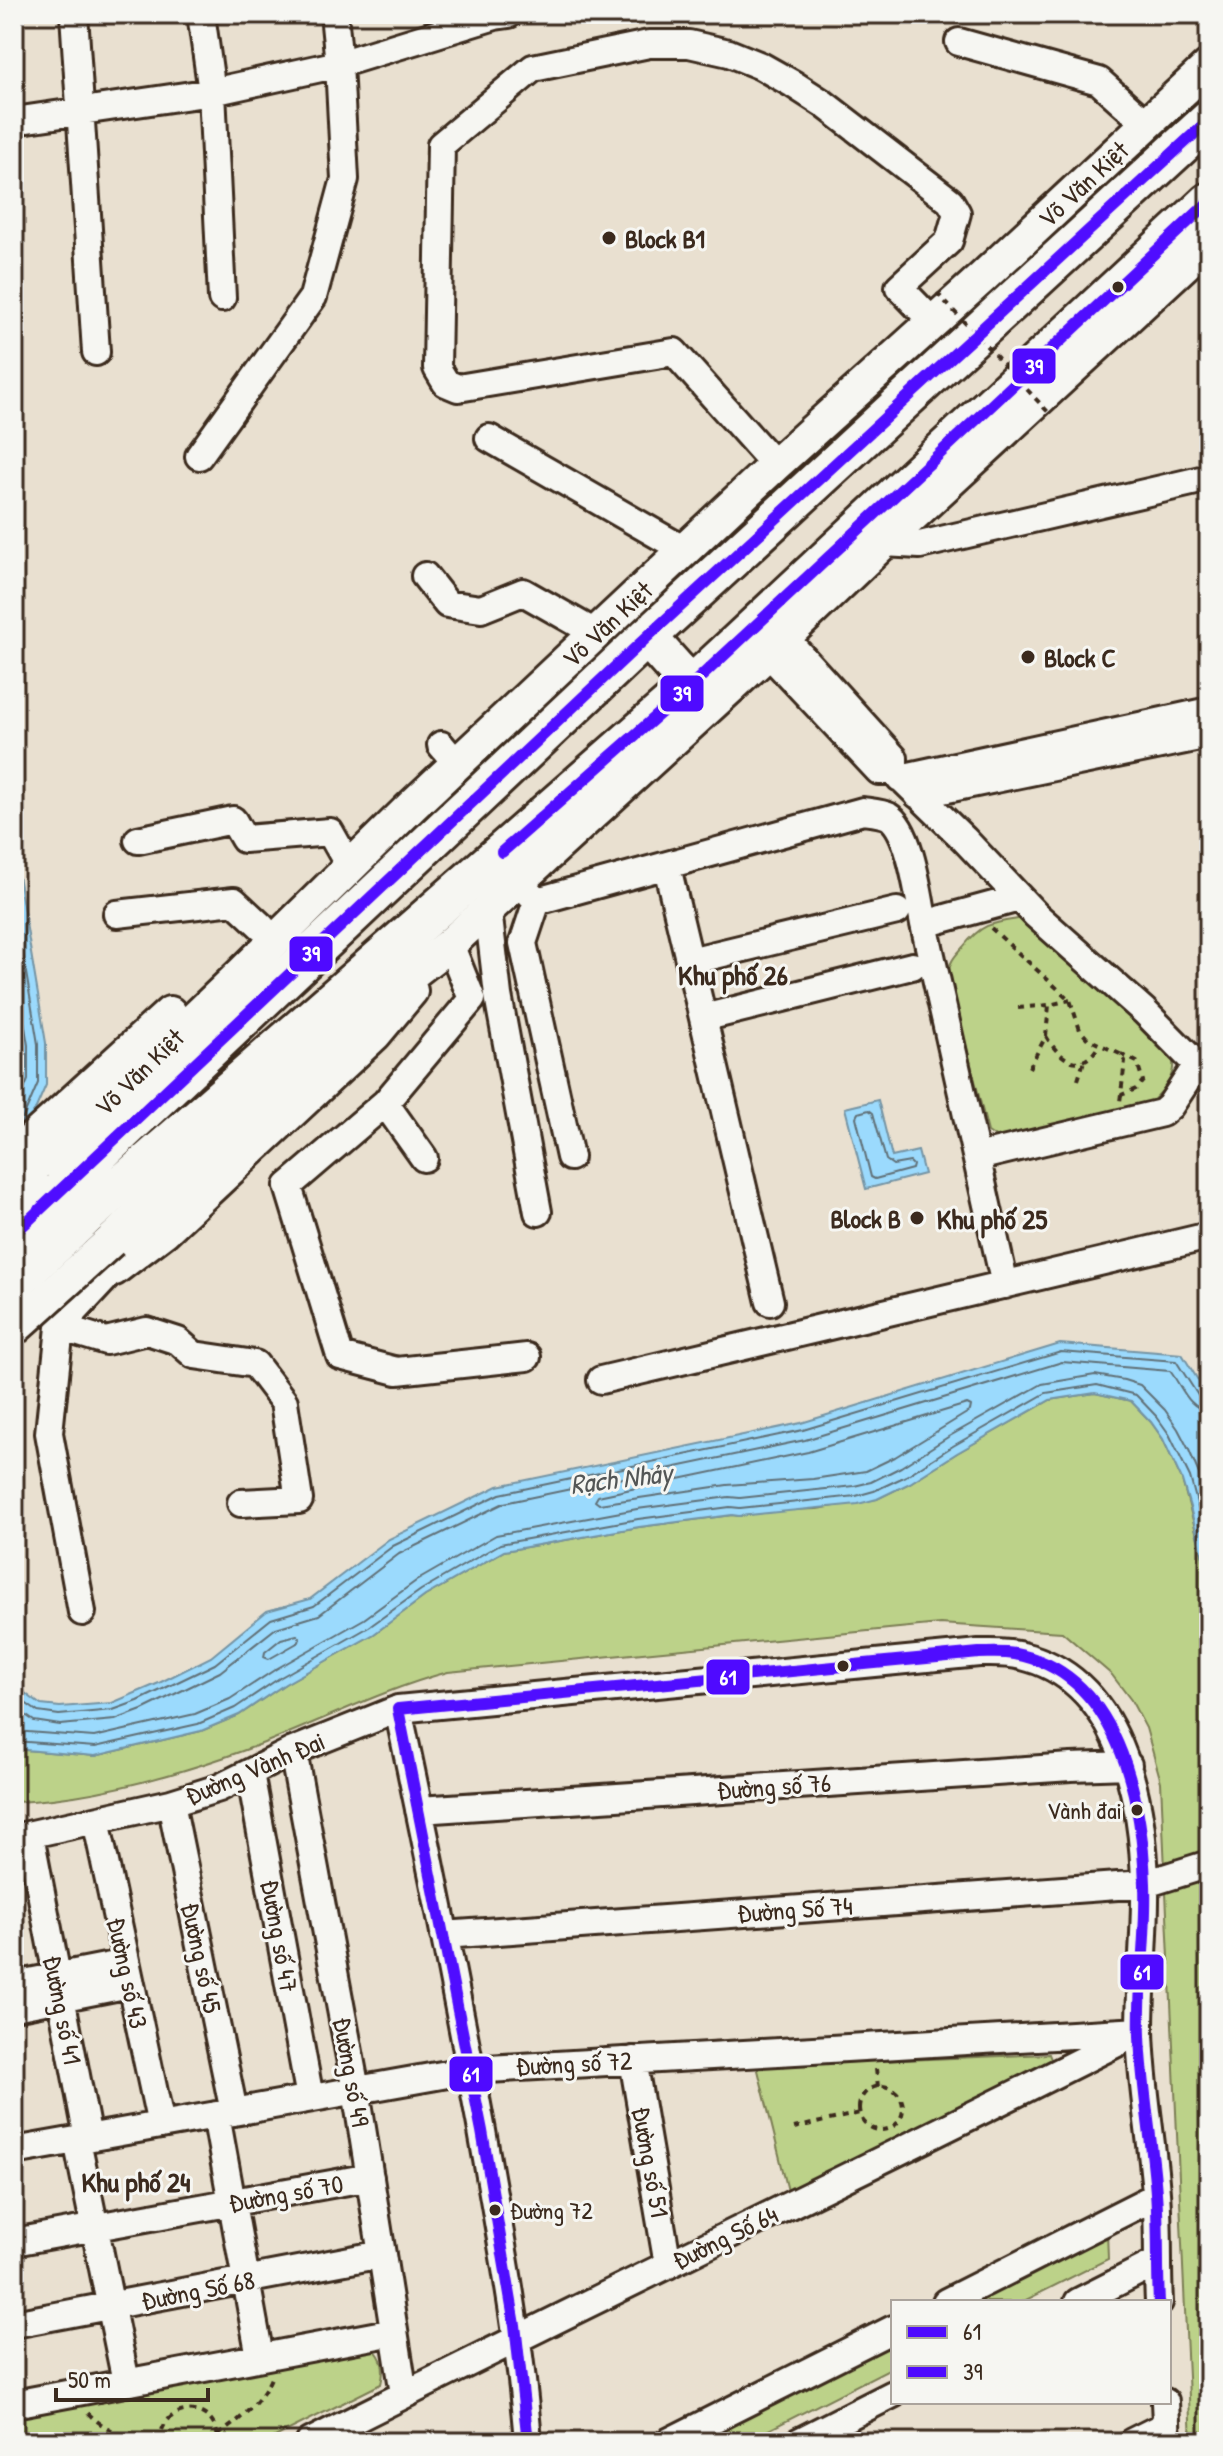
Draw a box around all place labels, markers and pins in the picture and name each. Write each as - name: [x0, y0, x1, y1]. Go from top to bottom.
- place label: Block B1: [625, 221, 705, 256]
- marker: Block B1: [600, 229, 618, 247]
- unlabelled marker: [1110, 279, 1126, 295]
- place label: Block C: [1044, 640, 1116, 675]
- marker: Block C: [1019, 648, 1037, 666]
- place label: Block B: [830, 1201, 901, 1236]
- marker: Block B: [908, 1209, 926, 1227]
- unlabelled marker: [835, 1658, 851, 1674]
- place label: Vành đai: [1047, 1794, 1122, 1826]
- marker: Vành đai: [1129, 1802, 1145, 1818]
- place label: Đường 72: [510, 2194, 593, 2226]
- marker: Đường 72: [487, 2202, 503, 2218]

